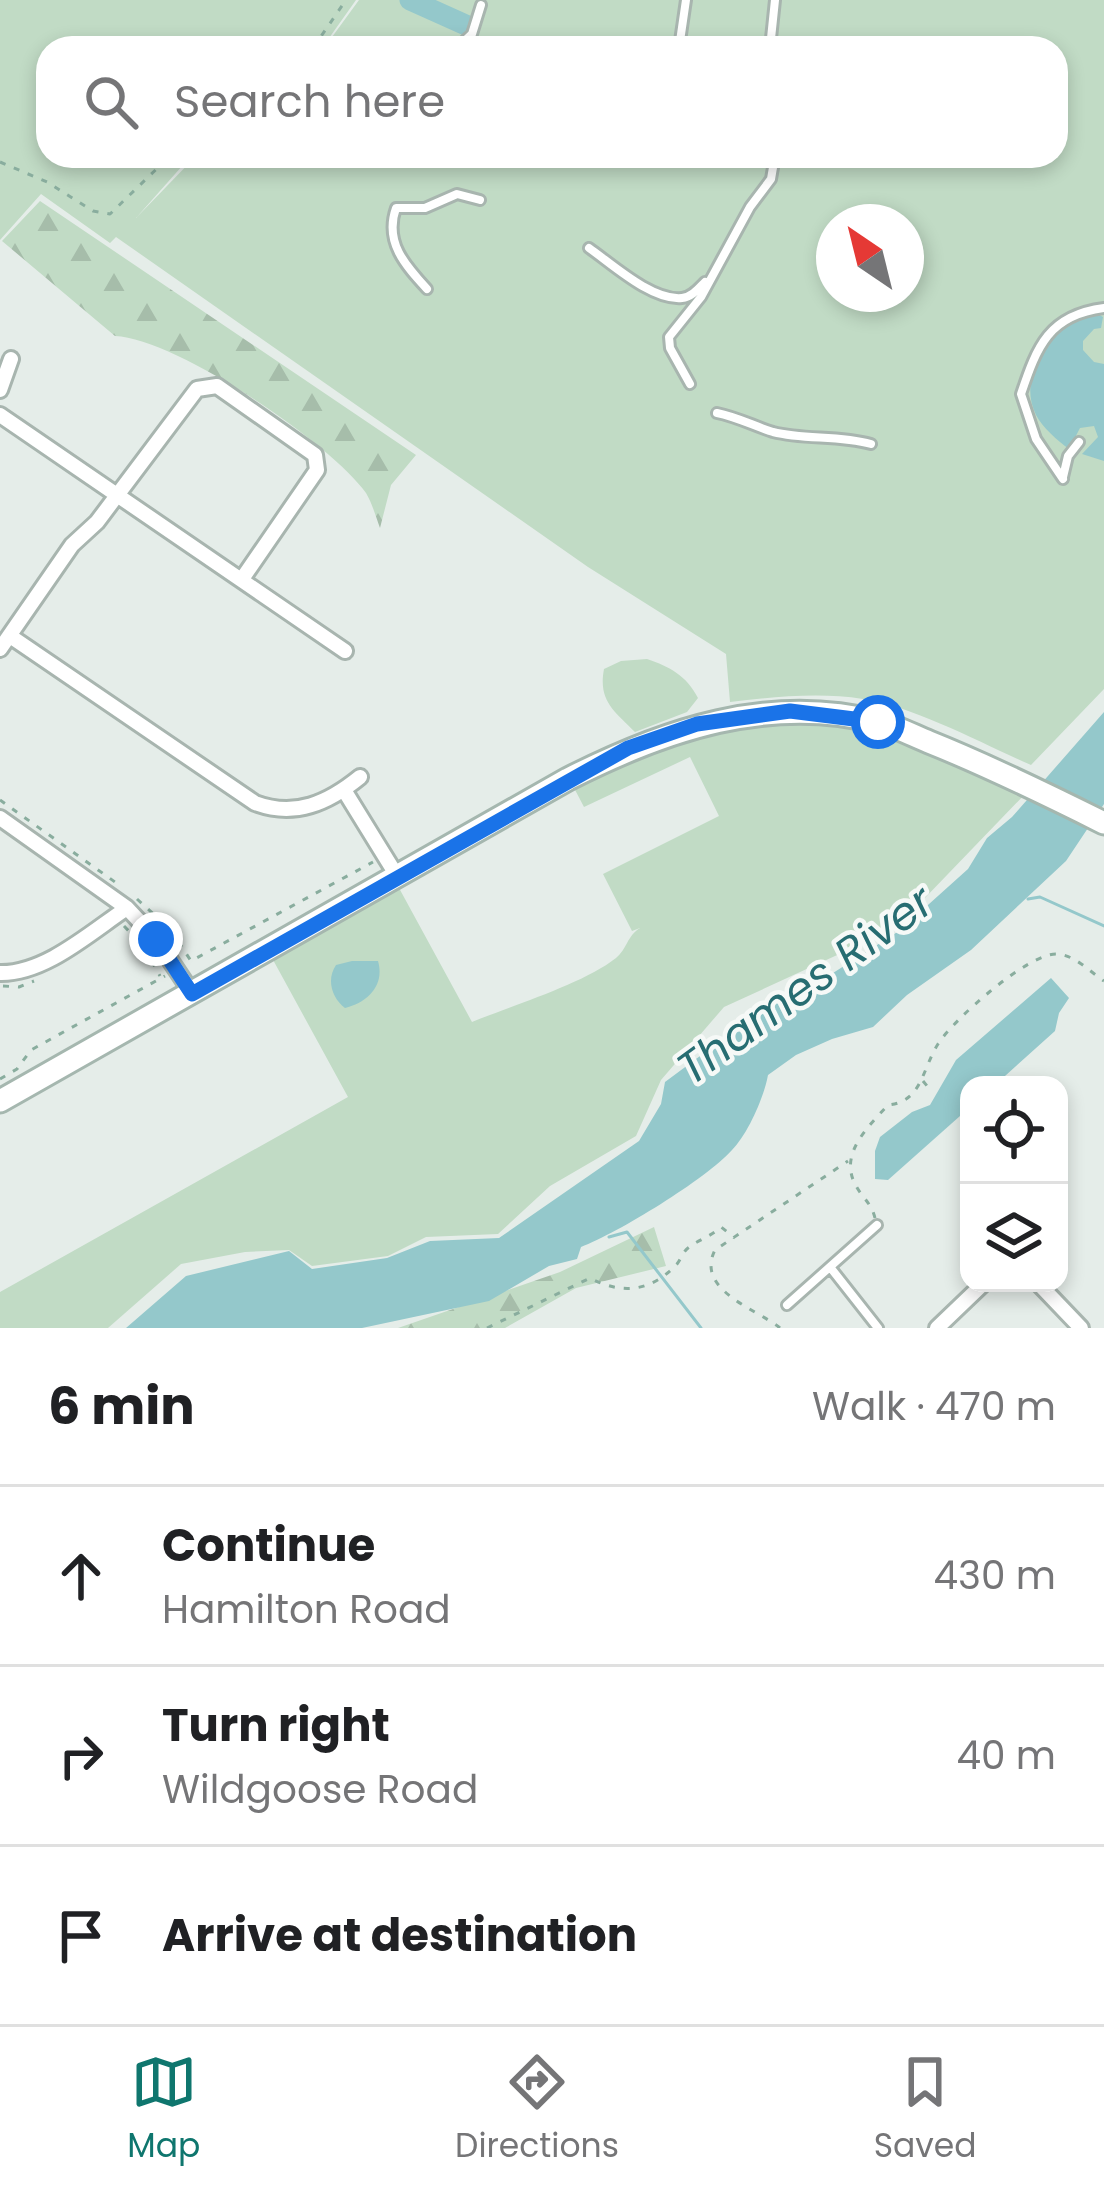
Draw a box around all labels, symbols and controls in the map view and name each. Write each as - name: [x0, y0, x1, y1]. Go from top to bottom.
- search box: [36, 36, 1068, 168]
- icon: search: [78, 69, 144, 135]
- text: Search here: [174, 70, 445, 133]
- north arrow: [816, 204, 924, 312]
- route start: [851, 695, 905, 749]
- water label: Thames River: [664, 870, 947, 1100]
- route end: [129, 912, 183, 966]
- map controls: [960, 1076, 1068, 1292]
- button: locate: [960, 1076, 1068, 1184]
- button: layers: [960, 1184, 1068, 1292]
- text: 6 min: [48, 1370, 195, 1442]
- text: Walk · 470 m: [812, 1379, 1056, 1434]
- text: Continue: [162, 1514, 375, 1577]
- icon: ahead: [48, 1543, 114, 1609]
- text: 430 m: [933, 1548, 1056, 1603]
- text: Hamilton Road: [162, 1582, 451, 1637]
- text: Turn right: [162, 1694, 390, 1757]
- icon: right: [48, 1723, 114, 1789]
- text: 40 m: [956, 1728, 1056, 1783]
- text: Wildgoose Road: [162, 1762, 478, 1817]
- icon: arrive: [48, 1903, 114, 1969]
- text: Arrive at destination: [162, 1904, 637, 1967]
- tab: Map: [127, 2049, 200, 2171]
- tab: Directions: [455, 2049, 619, 2171]
- tab: Saved: [874, 2049, 977, 2171]

